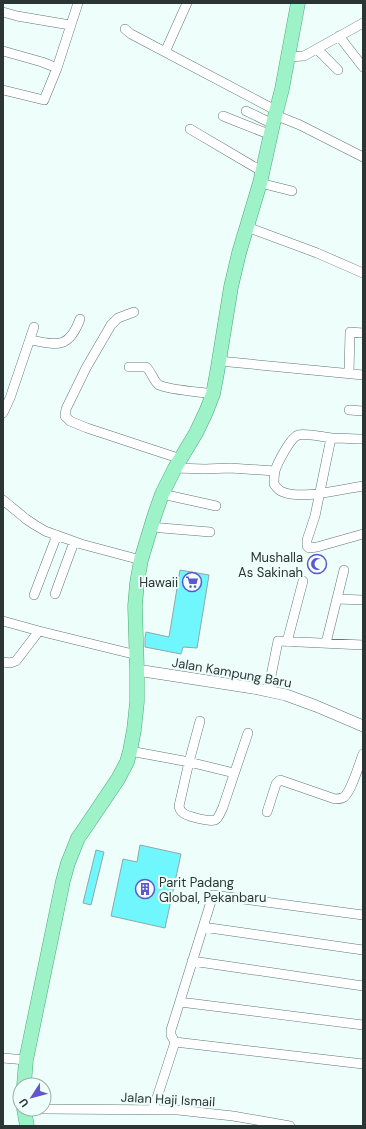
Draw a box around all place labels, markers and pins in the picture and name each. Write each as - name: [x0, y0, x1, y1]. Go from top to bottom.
- place label: Mushalla As Sakinah: [238, 549, 303, 581]
- mosque icon: Mushalla As Sakinah: [306, 553, 328, 575]
- supermarket icon: Hawaii: [181, 571, 203, 593]
- place label: Hawaii: [139, 574, 178, 591]
- place label: Parit Padang Global, Pekanbaru: [159, 874, 266, 906]
- building icon: Parit Padang Global, Pekanbaru: [134, 878, 156, 900]

